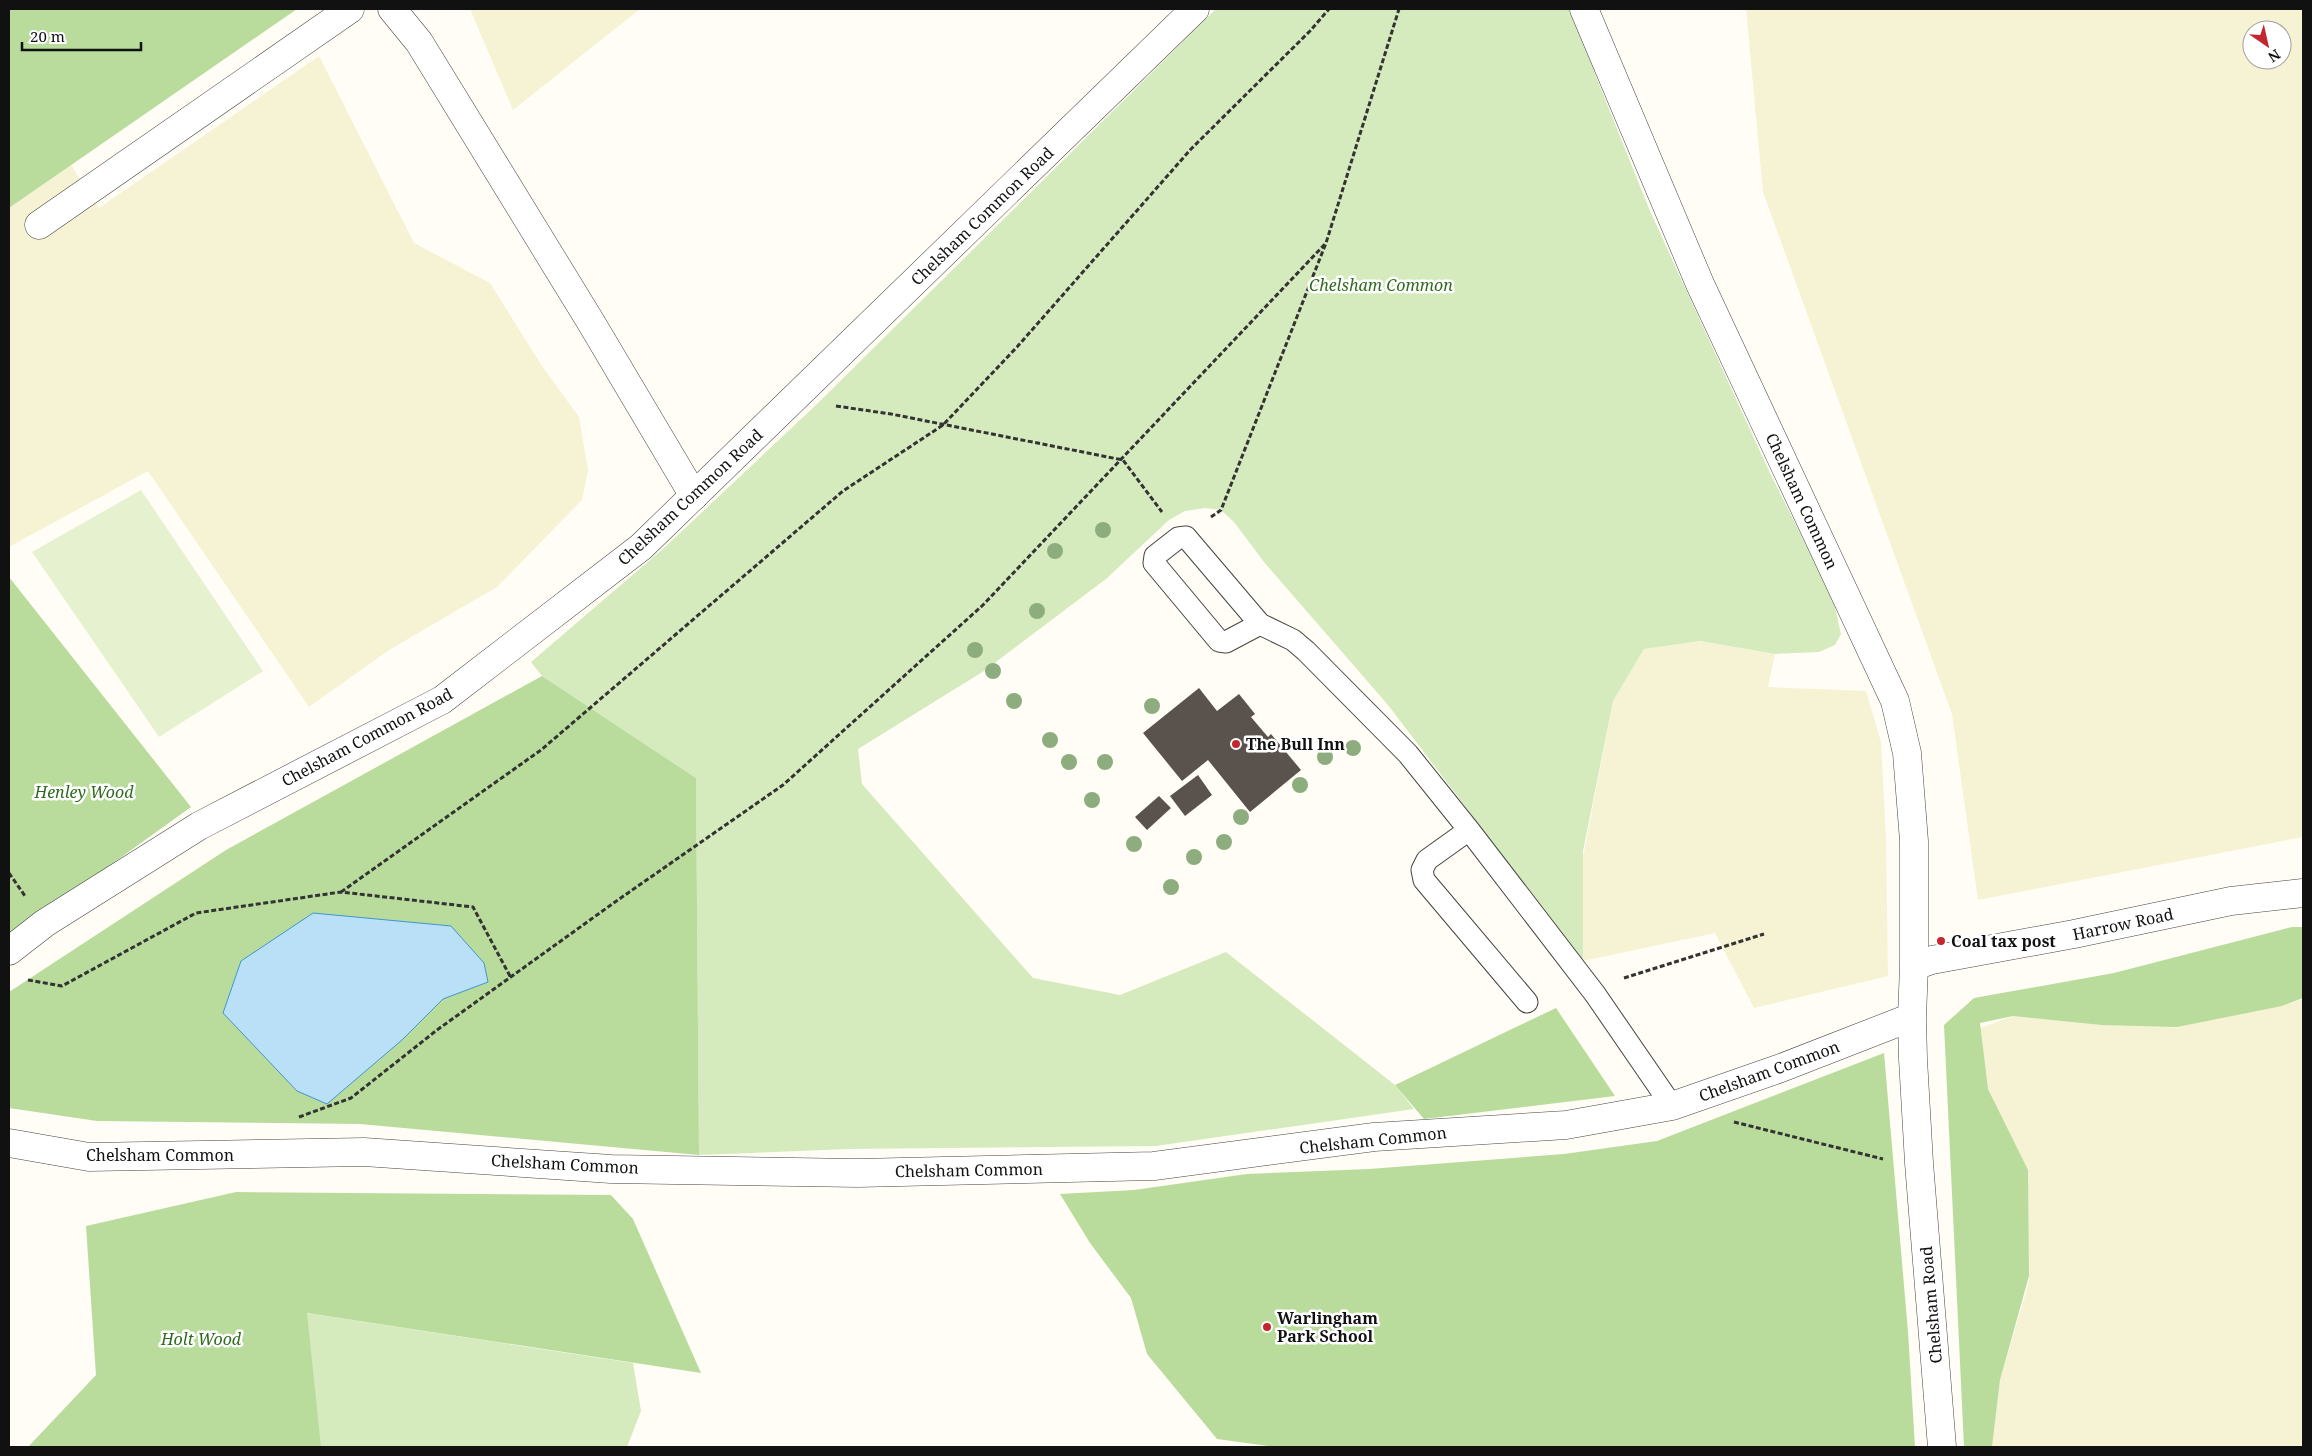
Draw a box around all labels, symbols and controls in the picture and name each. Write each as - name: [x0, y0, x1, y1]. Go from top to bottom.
- scale bar: [22, 20, 141, 52]
- north arrow: [2242, 20, 2292, 70]
- text: 20 m: [30, 26, 65, 46]
- text: N: [2265, 45, 2284, 67]
- street label: Chelsham Common Road: [906, 142, 1058, 290]
- park label: Chelsham Common: [1309, 274, 1453, 296]
- street label: Chelsham Common Road: [613, 424, 767, 570]
- street label: Chelsham Common: [1761, 429, 1843, 573]
- street label: Chelsham Common Road: [278, 682, 457, 791]
- place label: The Bull Inn: [1246, 733, 1345, 755]
- marker: The Bull Inn: [1230, 738, 1242, 750]
- park label: Henley Wood: [34, 781, 134, 803]
- street label: Harrow Road: [2071, 903, 2176, 945]
- place label: Coal tax post: [1951, 930, 2056, 952]
- marker: Coal tax post: [1935, 935, 1947, 947]
- street label: Chelsham Common: [1696, 1035, 1842, 1107]
- street label: Chelsham Common: [1298, 1121, 1448, 1159]
- street label: Chelsham Common: [86, 1144, 234, 1166]
- street label: Chelsham Common: [491, 1149, 639, 1179]
- street label: Chelsham Common: [895, 1158, 1043, 1182]
- street label: Chelsham Road: [1915, 1245, 1947, 1365]
- place label: Warlingham Park School: [1277, 1307, 1378, 1347]
- marker: Warlingham Park School: [1261, 1321, 1273, 1333]
- park label: Holt Wood: [160, 1328, 242, 1350]

